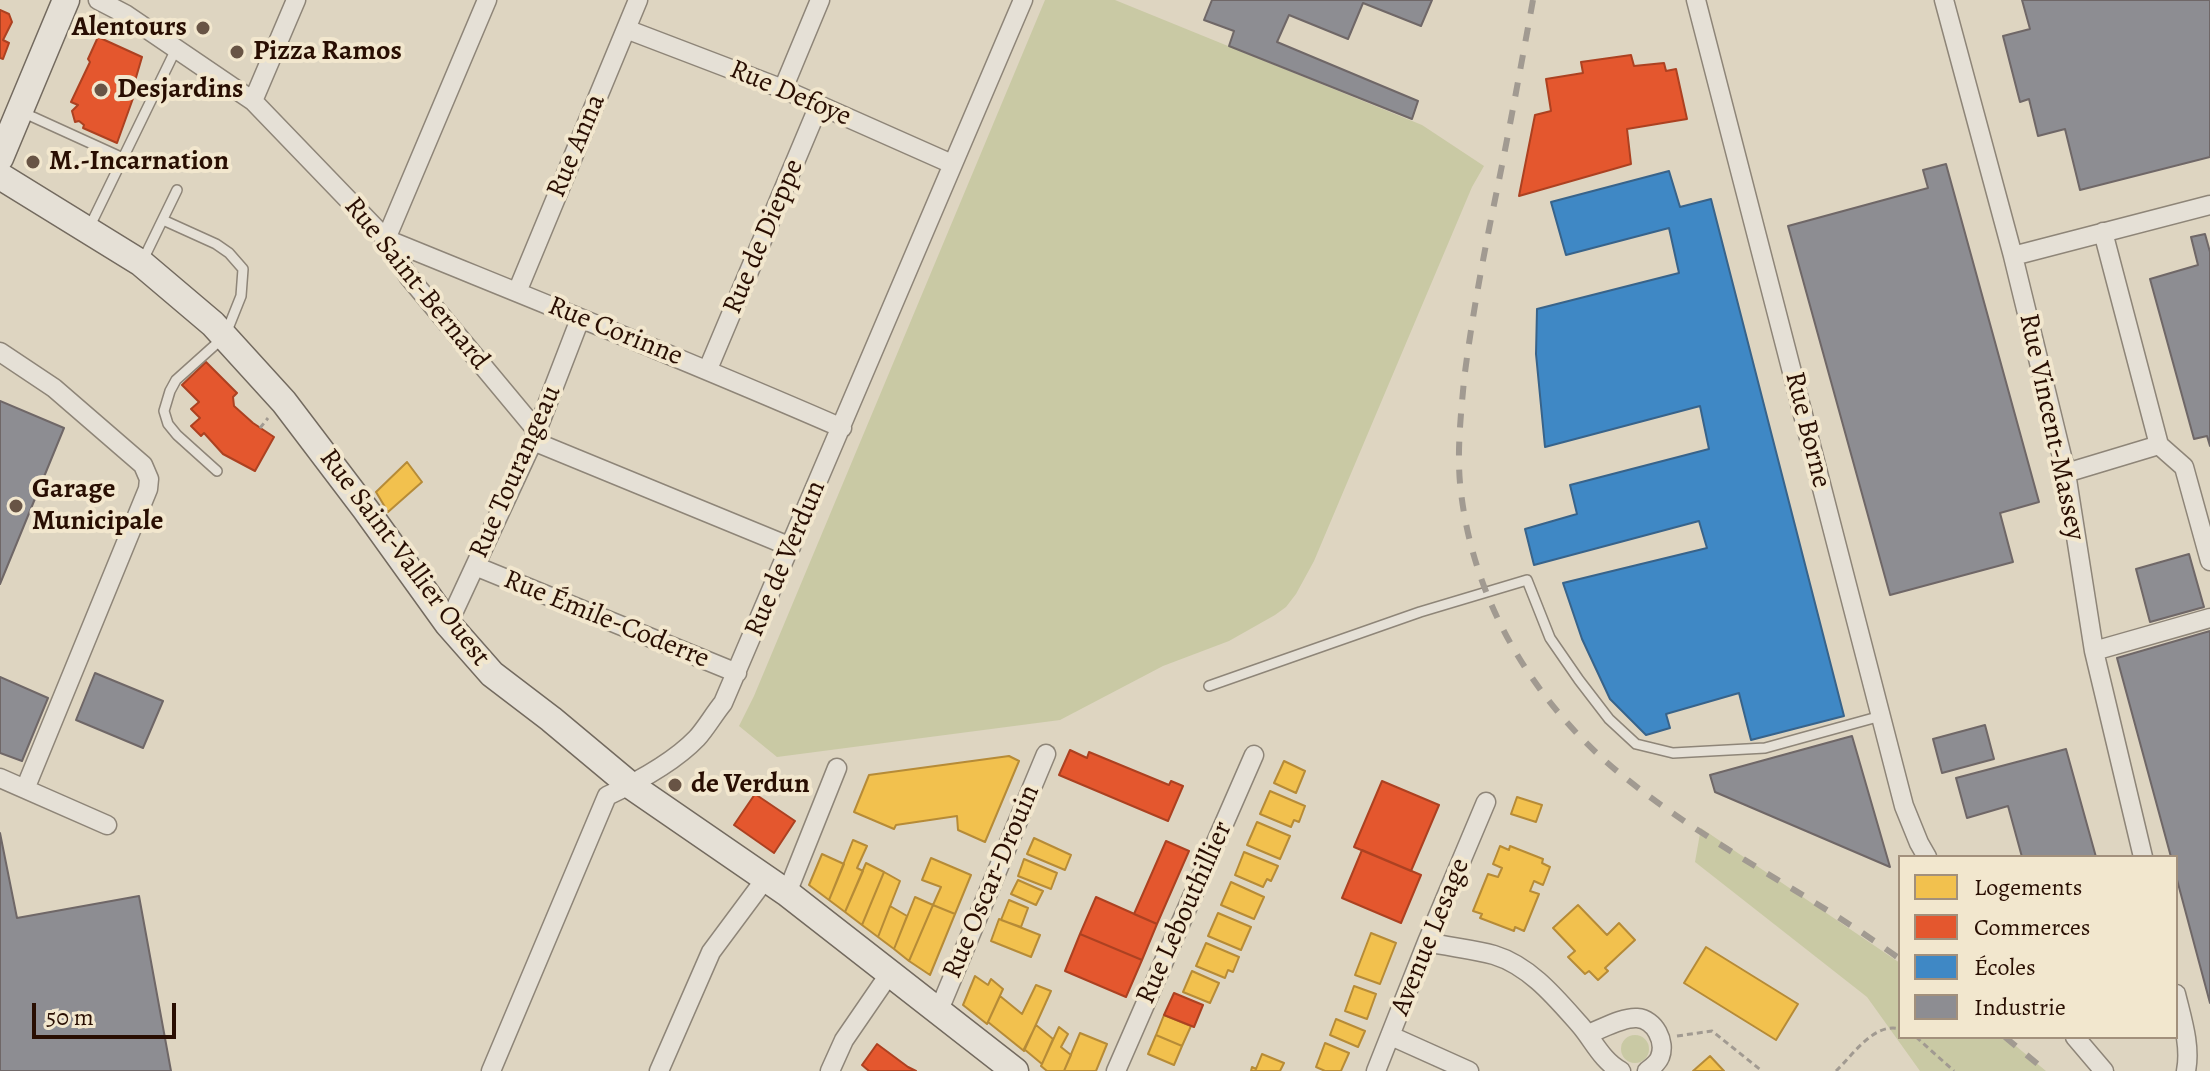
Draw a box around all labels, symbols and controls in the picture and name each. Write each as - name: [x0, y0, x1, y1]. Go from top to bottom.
- place label: Alentours: [72, 11, 187, 45]
- marker: Alentours: [194, 19, 212, 37]
- place label: Pizza Ramos: [253, 35, 402, 69]
- marker: Pizza Ramos: [228, 43, 246, 61]
- street label: Rue Defoye: [724, 53, 856, 135]
- place label: Desjardins: [117, 73, 243, 107]
- marker: Desjardins: [92, 81, 110, 99]
- street label: Rue Anna: [540, 89, 614, 203]
- place label: M.-Incarnation: [49, 145, 229, 179]
- marker: M.-Incarnation: [24, 153, 42, 171]
- street label: Rue de Dieppe: [716, 155, 812, 319]
- street label: Rue Saint-Bernard: [336, 191, 496, 377]
- street label: Rue Corinne: [543, 290, 687, 374]
- street label: Rue Vincent-Massey: [2011, 310, 2091, 544]
- street label: Rue Borne: [1776, 368, 1838, 492]
- street label: Rue Tourangeau: [463, 380, 569, 564]
- street label: Rue Saint-Vallier Ouest: [311, 443, 497, 673]
- place label: Garage Municipale: [32, 473, 163, 539]
- street label: Rue de Verdun: [738, 476, 834, 642]
- marker: Garage Municipale: [7, 497, 25, 515]
- street label: Rue Émile-Coderre: [498, 563, 714, 677]
- place label: de Verdun: [691, 768, 810, 802]
- marker: de Verdun: [666, 776, 684, 794]
- street label: Rue Oscar-Drouin: [936, 780, 1048, 984]
- street label: Rue Lebouthillier: [1130, 816, 1240, 1010]
- street label: Avenue Lesage: [1384, 853, 1478, 1021]
- legend: [1898, 855, 2178, 1039]
- text: Logements: [1974, 871, 2082, 903]
- text: Commerces: [1974, 911, 2090, 943]
- text: Écoles: [1974, 951, 2036, 983]
- scale bar: [36, 987, 180, 1037]
- text: Industrie: [1974, 991, 2066, 1023]
- text: 50 m: [46, 1001, 94, 1033]

